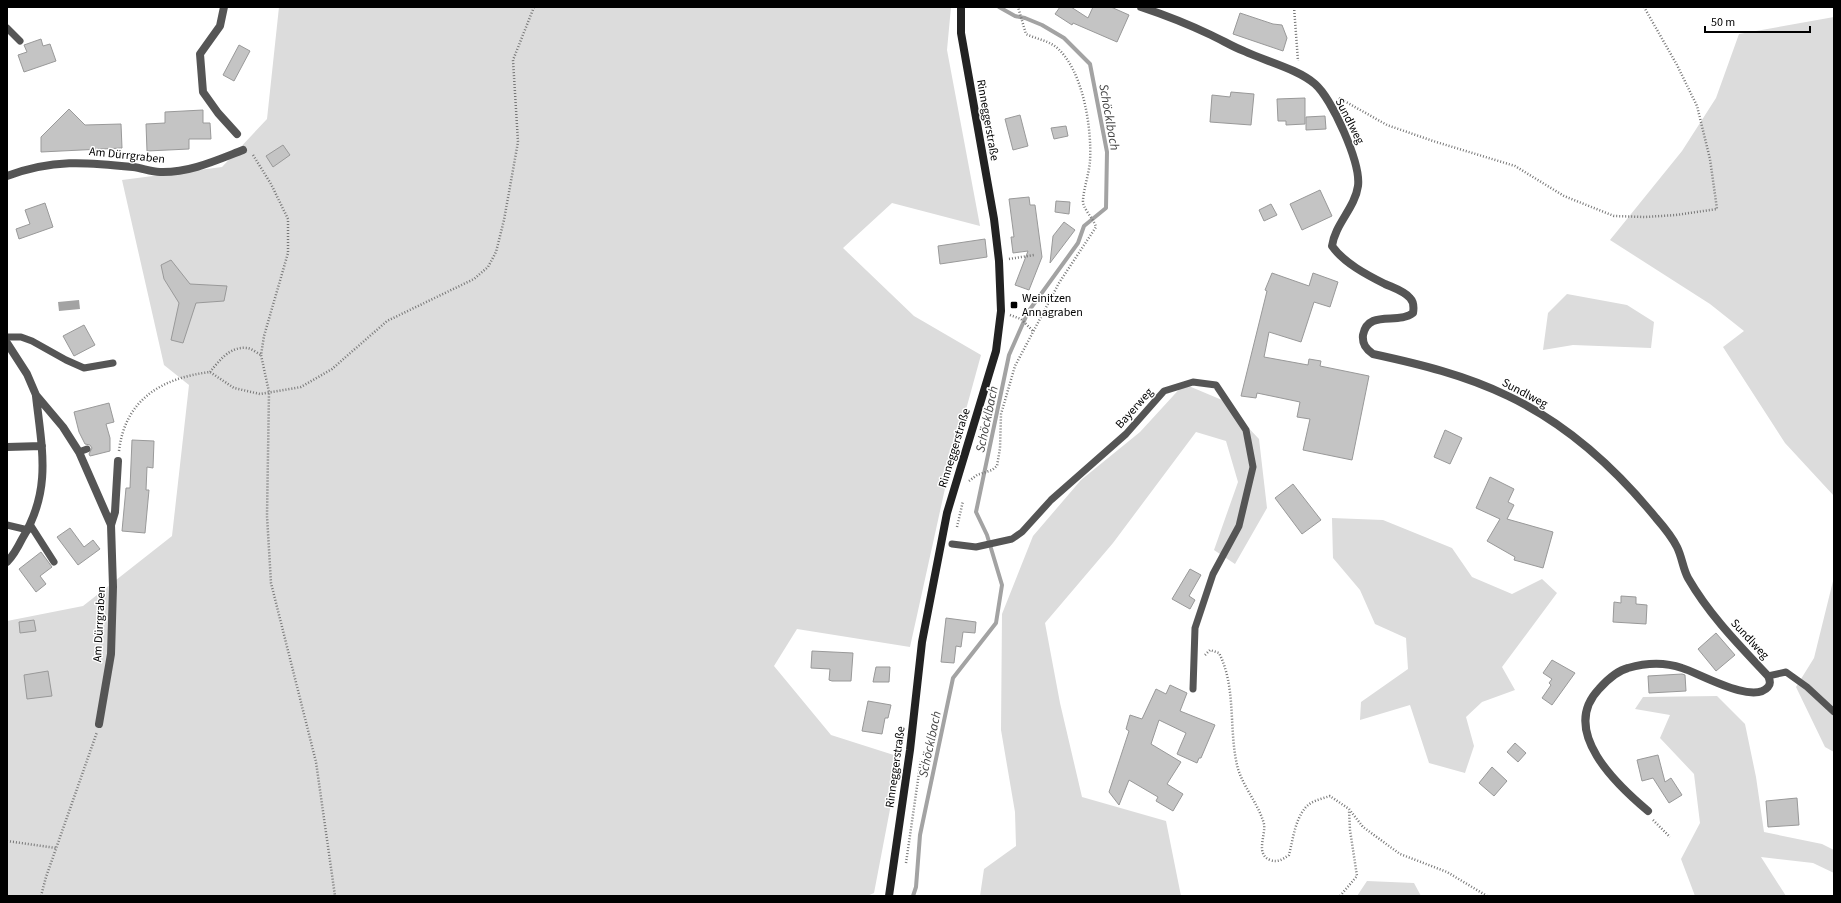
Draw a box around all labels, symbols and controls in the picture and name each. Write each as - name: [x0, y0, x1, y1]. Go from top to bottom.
- scale bar: [1705, 8, 1810, 34]
- text: 50 m: [1711, 14, 1735, 31]
- street label: Rinneggerstraße: [972, 78, 1003, 162]
- water label: Schöcklbach: [1094, 83, 1124, 152]
- street label: Sundlweg: [1331, 95, 1368, 147]
- street label: Am Dürrgraben: [88, 143, 166, 168]
- place label: Weinitzen Annagraben: [1022, 290, 1083, 321]
- marker: Weinitzen Annagraben: [1009, 300, 1019, 310]
- street label: Sundlweg: [1499, 374, 1551, 413]
- water label: Schöcklbach: [971, 384, 1003, 454]
- street label: Bayerweg: [1111, 384, 1157, 432]
- street label: Rinneggerstraße: [934, 406, 975, 490]
- street label: Am Dürrgraben: [89, 586, 110, 662]
- street label: Sundlweg: [1726, 615, 1773, 663]
- water label: Schöcklbach: [914, 709, 946, 779]
- street label: Rinneggerstraße: [881, 725, 910, 809]

